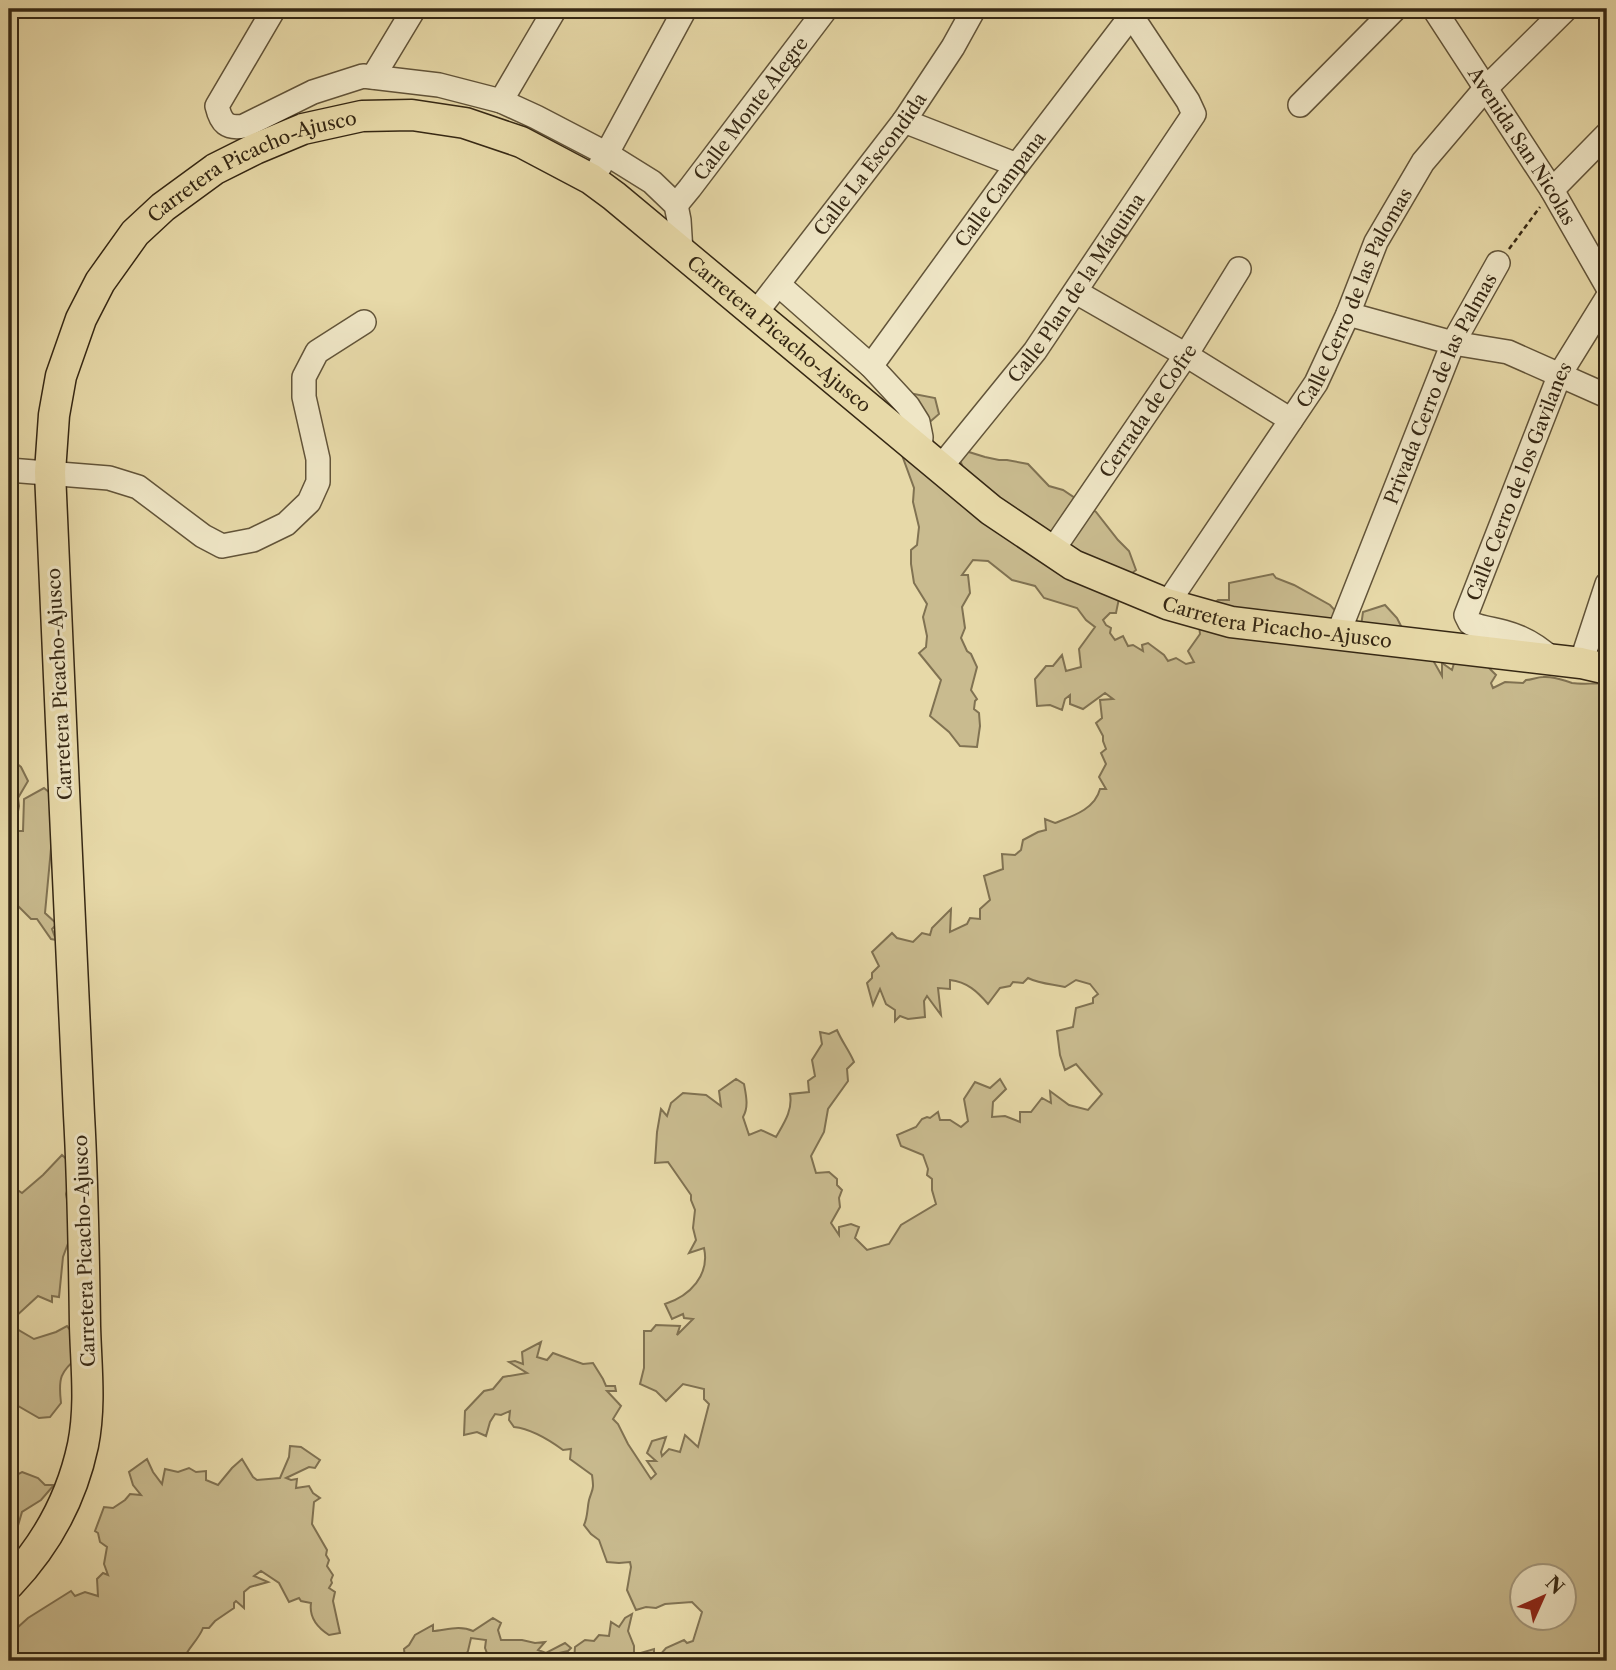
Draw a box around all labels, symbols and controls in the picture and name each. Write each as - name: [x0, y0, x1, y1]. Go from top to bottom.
- street label: Calle Monte Alegre: [689, 32, 813, 185]
- street label: Avenida San Nicolas: [1463, 62, 1581, 229]
- street label: Calle La Escondida: [809, 89, 931, 240]
- street label: Carretera Picacho-Ajusco: [143, 107, 359, 227]
- street label: Calle Campana: [950, 127, 1051, 252]
- street label: Calle Cerro de las Palomas: [1292, 184, 1417, 412]
- street label: Calle Plan de la Máquina: [1003, 189, 1150, 387]
- street label: Carretera Picacho-Ajusco: [682, 251, 876, 417]
- street label: Privada Cerro de las Palmas: [1379, 269, 1502, 508]
- street label: Cerrada de Cofre: [1095, 340, 1202, 482]
- street label: Calle Cerro de los Gavilanes: [1462, 358, 1577, 604]
- street label: Carretera Picacho-Ajusco: [42, 567, 77, 801]
- street label: Carretera Picacho-Ajusco: [1160, 592, 1393, 653]
- street label: Carretera Picacho-Ajusco: [69, 1134, 100, 1368]
- north arrow: [1508, 1562, 1578, 1632]
- text: N: [1541, 1571, 1569, 1599]

